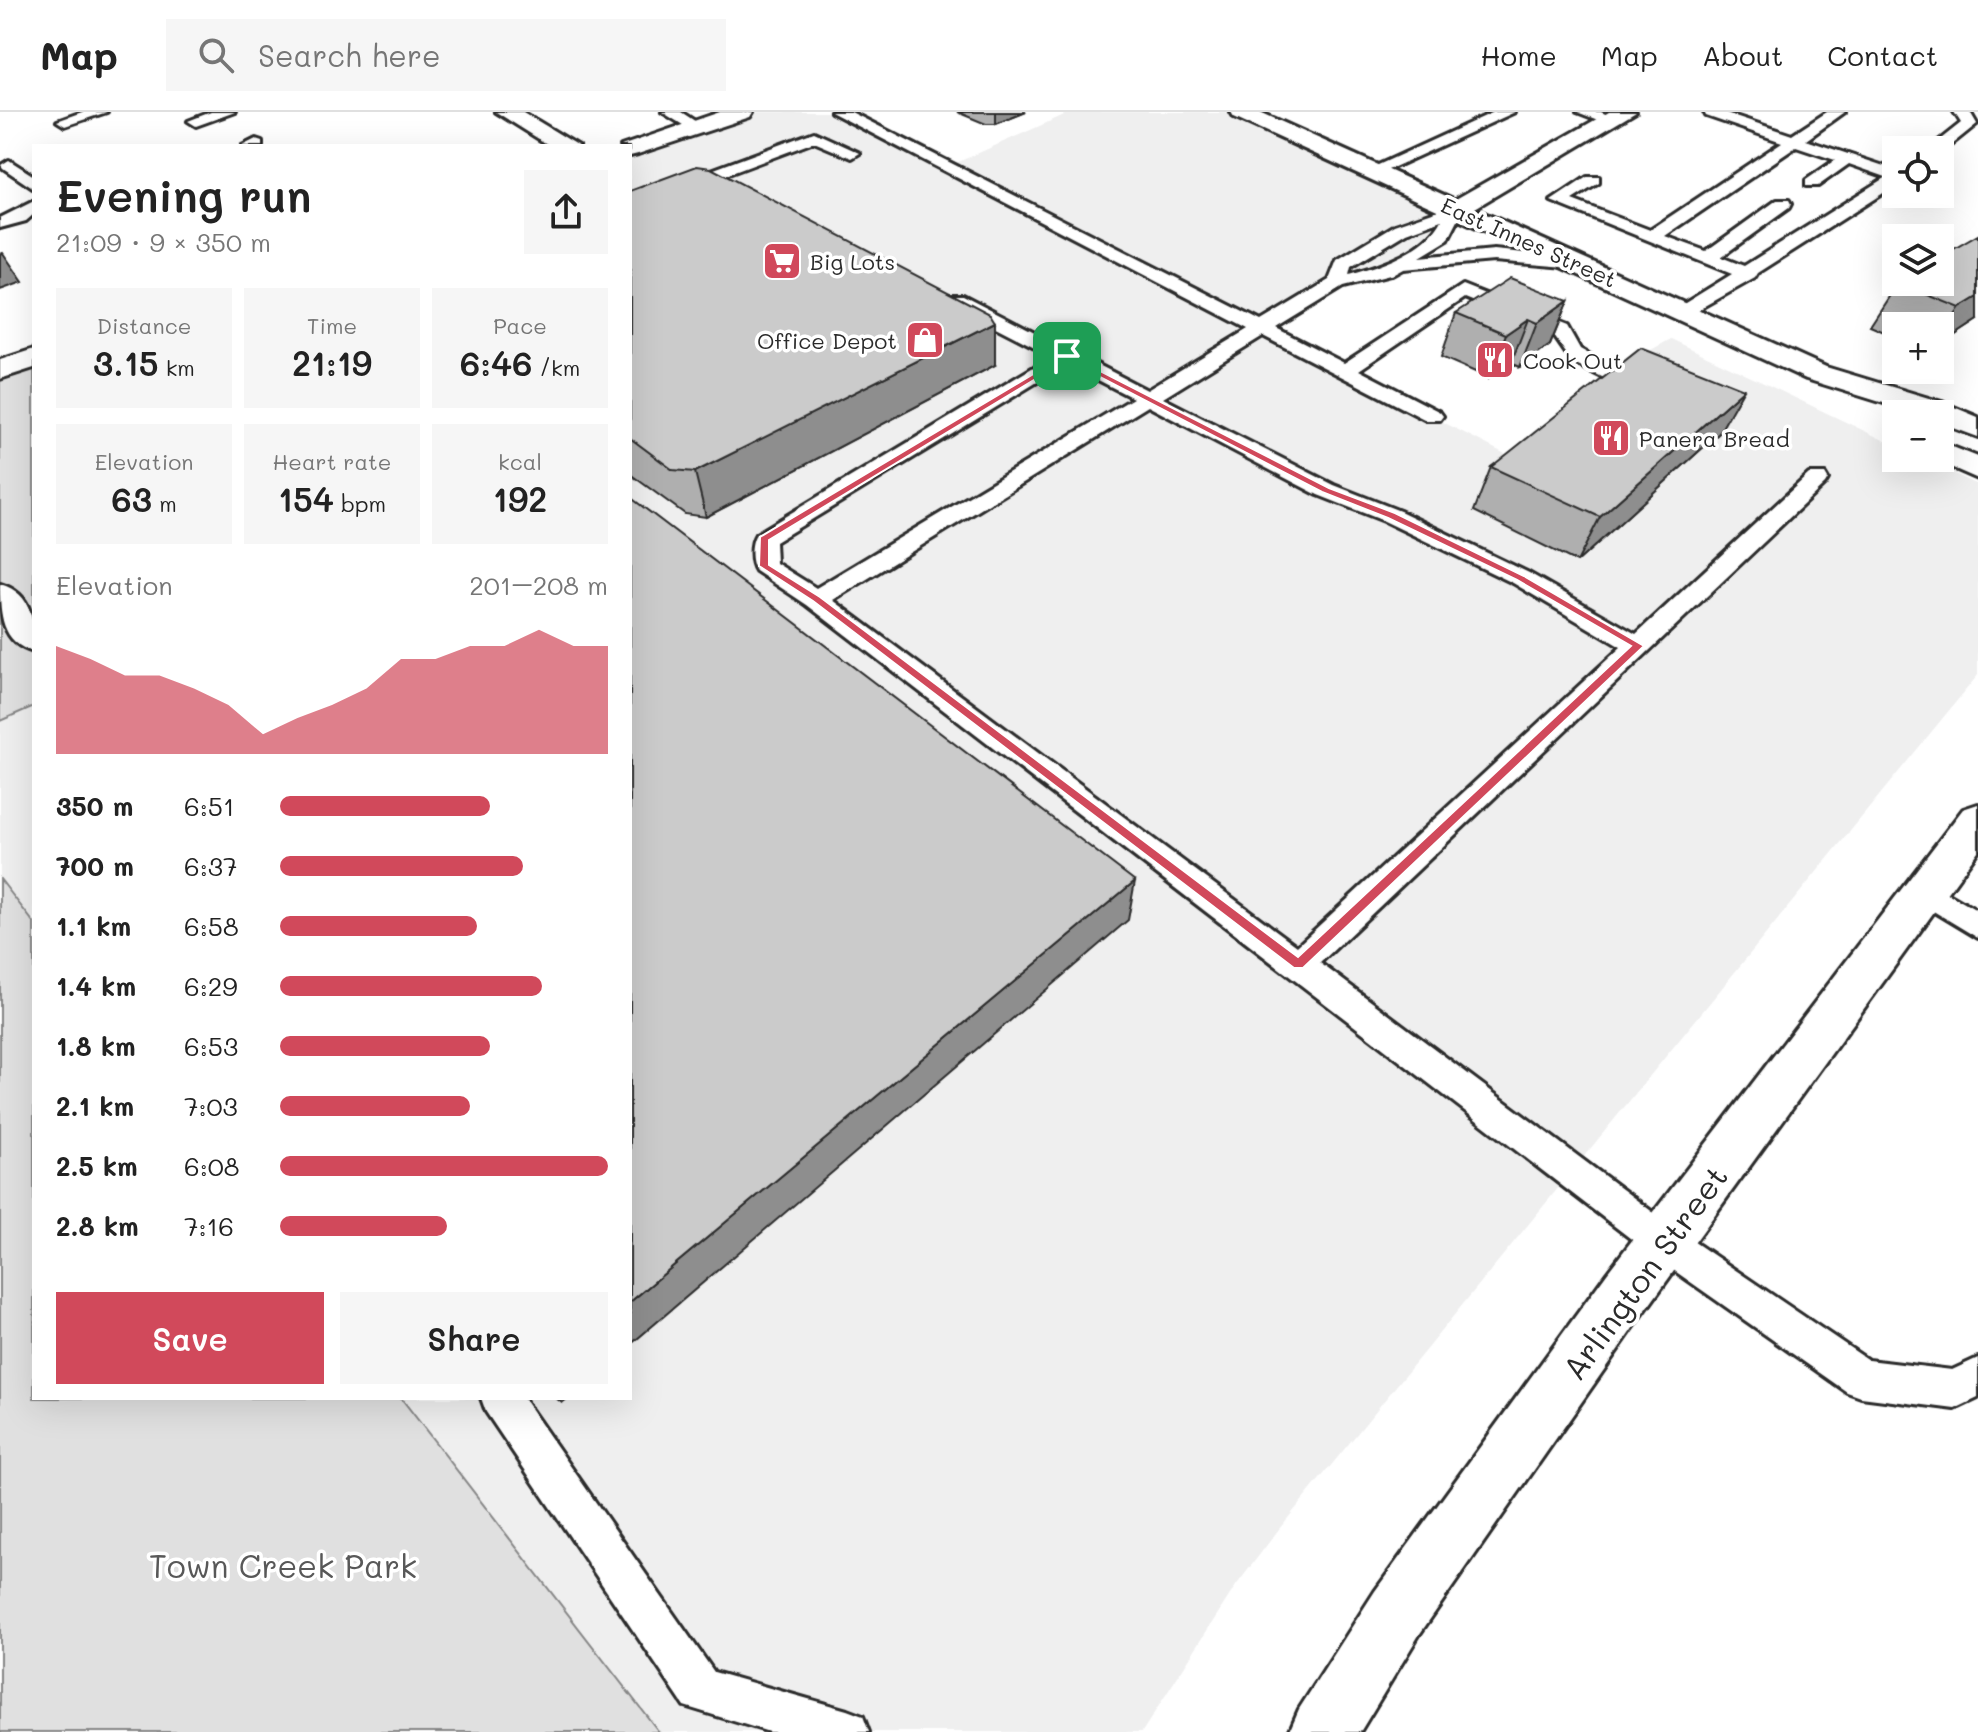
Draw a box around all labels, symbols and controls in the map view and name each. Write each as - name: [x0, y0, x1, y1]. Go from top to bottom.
- search box: [166, 19, 726, 91]
- text: Map: [40, 30, 118, 80]
- icon: search: [194, 33, 238, 77]
- text: Search here: [258, 35, 441, 75]
- text: Home: [1481, 37, 1557, 73]
- text: Map: [1601, 37, 1658, 73]
- text: About: [1702, 37, 1783, 73]
- text: Contact: [1827, 37, 1938, 73]
- map controls: [1882, 136, 1954, 472]
- button: locate: [1882, 136, 1954, 208]
- text: Evening run: [56, 166, 311, 223]
- button: share: [524, 170, 608, 254]
- street label: East Innes Street: [1437, 190, 1621, 294]
- button: layers: [1882, 224, 1954, 296]
- text: 21:09 · 9 × 350 m: [56, 225, 271, 259]
- supermarket icon: Big Lots: [761, 240, 803, 282]
- place label: Big Lots: [810, 247, 895, 276]
- text: Distance: [97, 311, 191, 340]
- text: Time: [307, 311, 357, 340]
- text: Pace: [493, 311, 547, 340]
- button: +: [1882, 312, 1954, 384]
- shop icon: Office Depot: [904, 319, 946, 361]
- pin: [1033, 322, 1101, 390]
- place label: Office Depot: [757, 326, 897, 355]
- icon: arrive: [1045, 334, 1089, 378]
- restaurant icon: Cook Out: [1474, 339, 1516, 381]
- text: 3.15: [93, 340, 159, 385]
- text: 21:19: [292, 340, 372, 385]
- text: 6:46: [460, 340, 533, 385]
- place label: Cook Out: [1523, 346, 1623, 375]
- text: km: [159, 353, 195, 382]
- text: /km: [533, 353, 580, 382]
- button: −: [1882, 400, 1954, 472]
- restaurant icon: Panera Bread: [1590, 417, 1632, 459]
- place label: Panera Bread: [1639, 424, 1790, 453]
- text: Elevation: [95, 447, 193, 476]
- text: Heart rate: [273, 447, 391, 476]
- text: kcal: [498, 447, 542, 476]
- text: 63: [111, 476, 152, 521]
- text: 154: [278, 476, 334, 521]
- text: 192: [493, 476, 547, 521]
- text: m: [152, 489, 177, 518]
- text: bpm: [334, 489, 386, 518]
- text: Elevation: [56, 568, 173, 602]
- text: 201–208 m: [469, 568, 608, 602]
- text: 350 m: [56, 789, 134, 823]
- text: 6:51: [184, 789, 235, 823]
- text: 700 m: [56, 849, 134, 883]
- text: 6:37: [184, 849, 237, 883]
- text: 1.1 km: [56, 909, 131, 943]
- text: 6:58: [184, 909, 239, 943]
- text: 1.4 km: [56, 969, 136, 1003]
- text: 6:29: [184, 969, 238, 1003]
- text: 1.8 km: [56, 1029, 136, 1063]
- text: 6:53: [184, 1029, 238, 1063]
- text: 2.1 km: [56, 1089, 134, 1123]
- text: 7:03: [184, 1089, 238, 1123]
- text: 2.5 km: [56, 1149, 138, 1183]
- text: 6:08: [184, 1149, 240, 1183]
- street label: Arlington Street: [1552, 1156, 1736, 1388]
- text: 2.8 km: [56, 1209, 139, 1243]
- text: 7:16: [184, 1209, 234, 1243]
- button: Save: [56, 1292, 324, 1384]
- button: Share: [340, 1292, 608, 1384]
- park label: Town Creek Park: [149, 1544, 417, 1586]

